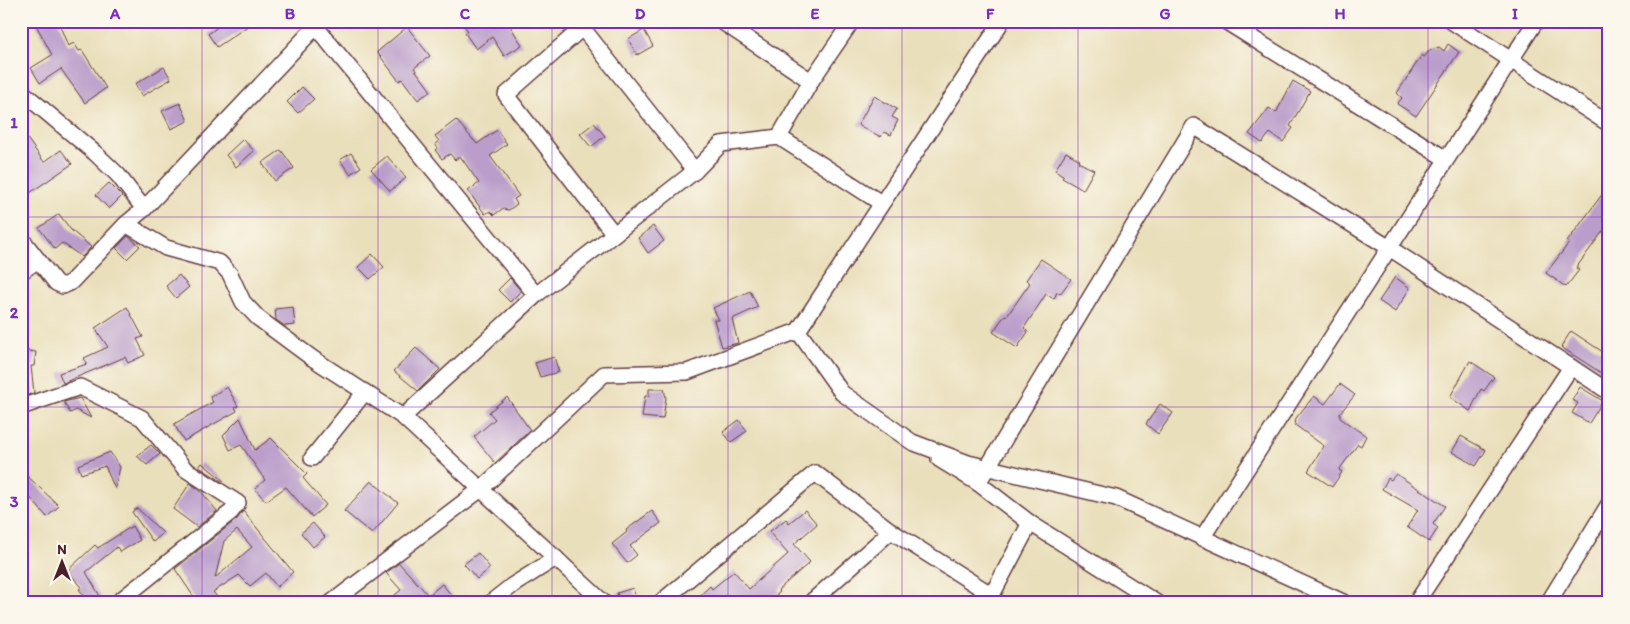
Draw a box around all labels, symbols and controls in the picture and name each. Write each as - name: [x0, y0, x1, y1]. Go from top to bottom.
- text: A: [109, 4, 121, 23]
- text: B: [285, 4, 296, 23]
- text: C: [460, 4, 471, 23]
- text: D: [635, 4, 646, 23]
- text: E: [811, 4, 820, 23]
- text: F: [986, 4, 995, 23]
- text: G: [1159, 4, 1171, 23]
- text: H: [1334, 4, 1346, 23]
- text: I: [1512, 4, 1518, 23]
- text: 1: [10, 113, 18, 132]
- text: 2: [10, 303, 19, 322]
- text: 3: [10, 492, 19, 511]
- north arrow: [38, 536, 88, 586]
- text: N: [57, 541, 67, 558]

